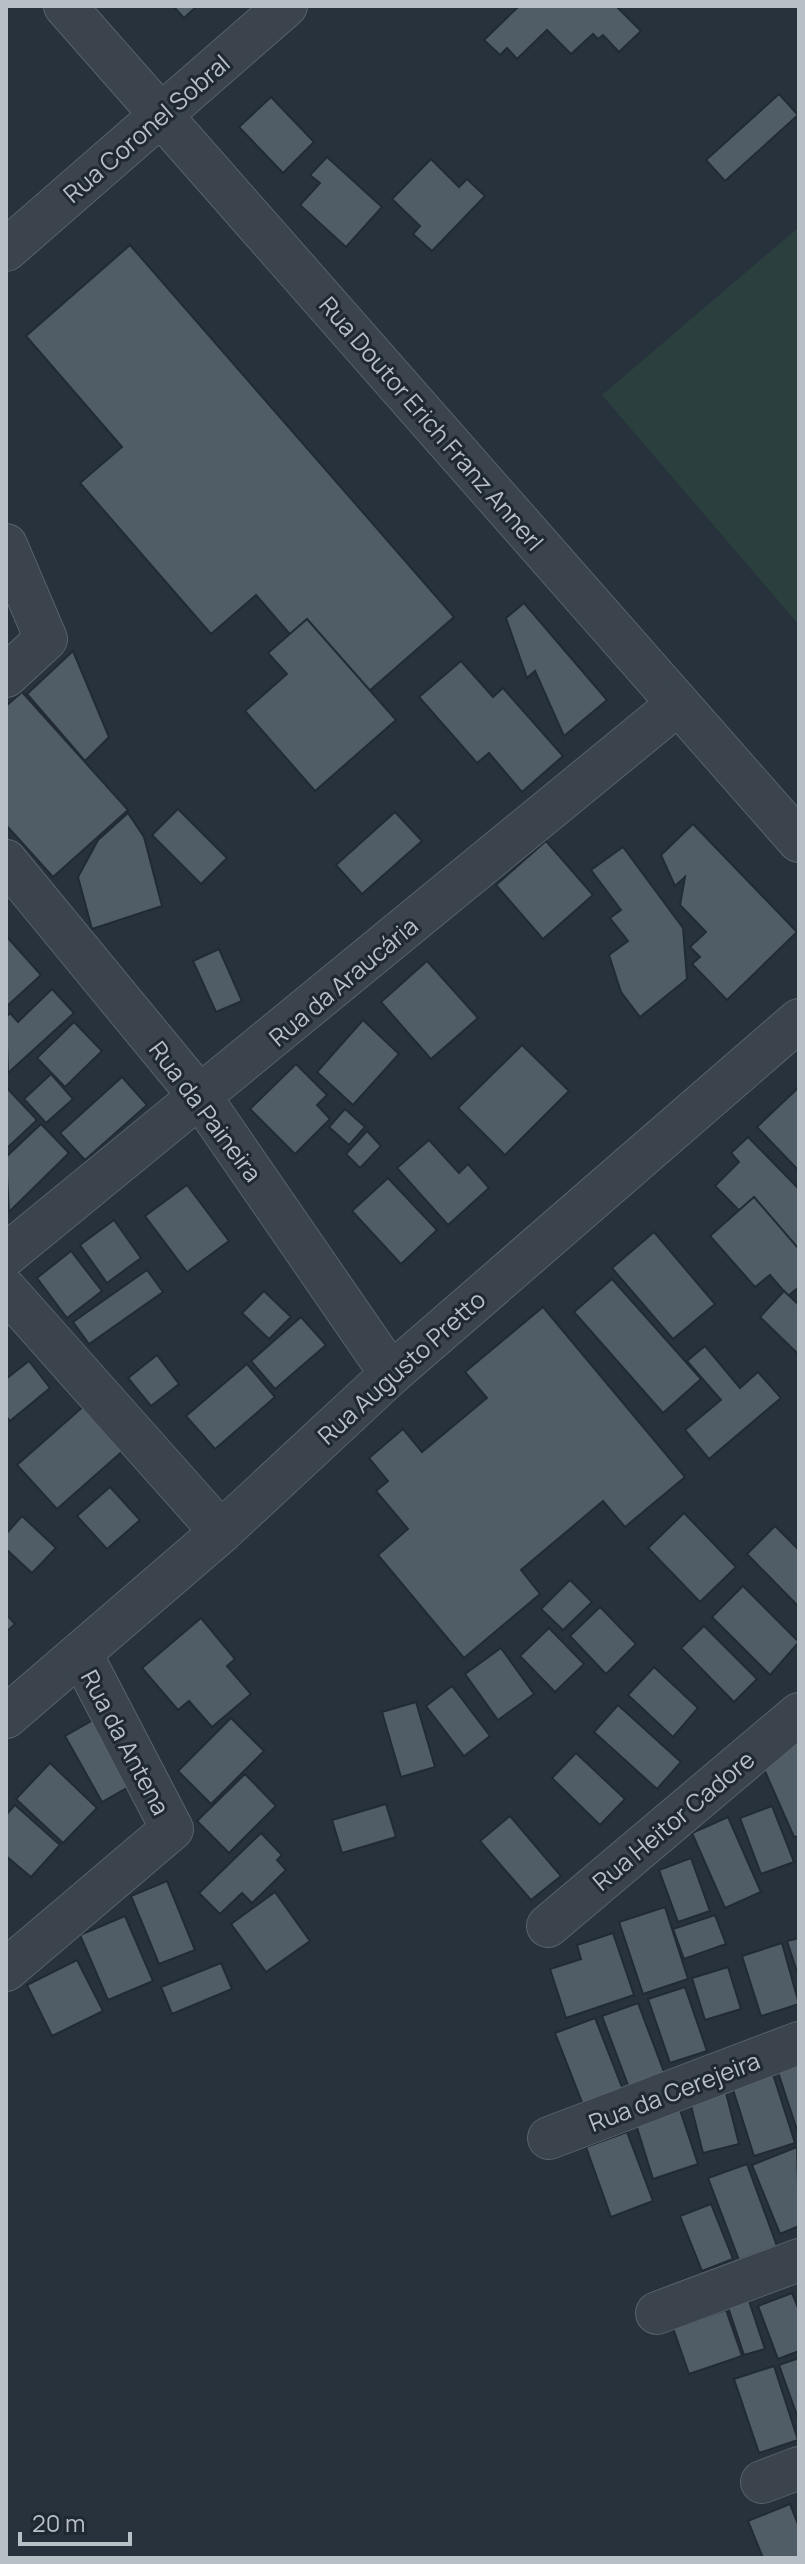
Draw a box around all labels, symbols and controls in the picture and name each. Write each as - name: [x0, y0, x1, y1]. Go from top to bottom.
- street label: Rua Coronel Sobral: [56, 47, 236, 209]
- street label: Rua Doutor Erich Franz Annerl: [312, 289, 552, 557]
- street label: Rua da Araucária: [262, 909, 424, 1053]
- street label: Rua da Paineira: [142, 1034, 270, 1188]
- street label: Rua Augusto Pretto: [310, 1283, 492, 1451]
- street label: Rua da Antena: [74, 1664, 178, 1820]
- street label: Rua Heitor Cadore: [585, 1743, 761, 1897]
- street label: Rua da Cerejeira: [584, 2043, 764, 2139]
- scale bar: [20, 2496, 130, 2546]
- text: 20 m: [32, 2506, 85, 2539]

